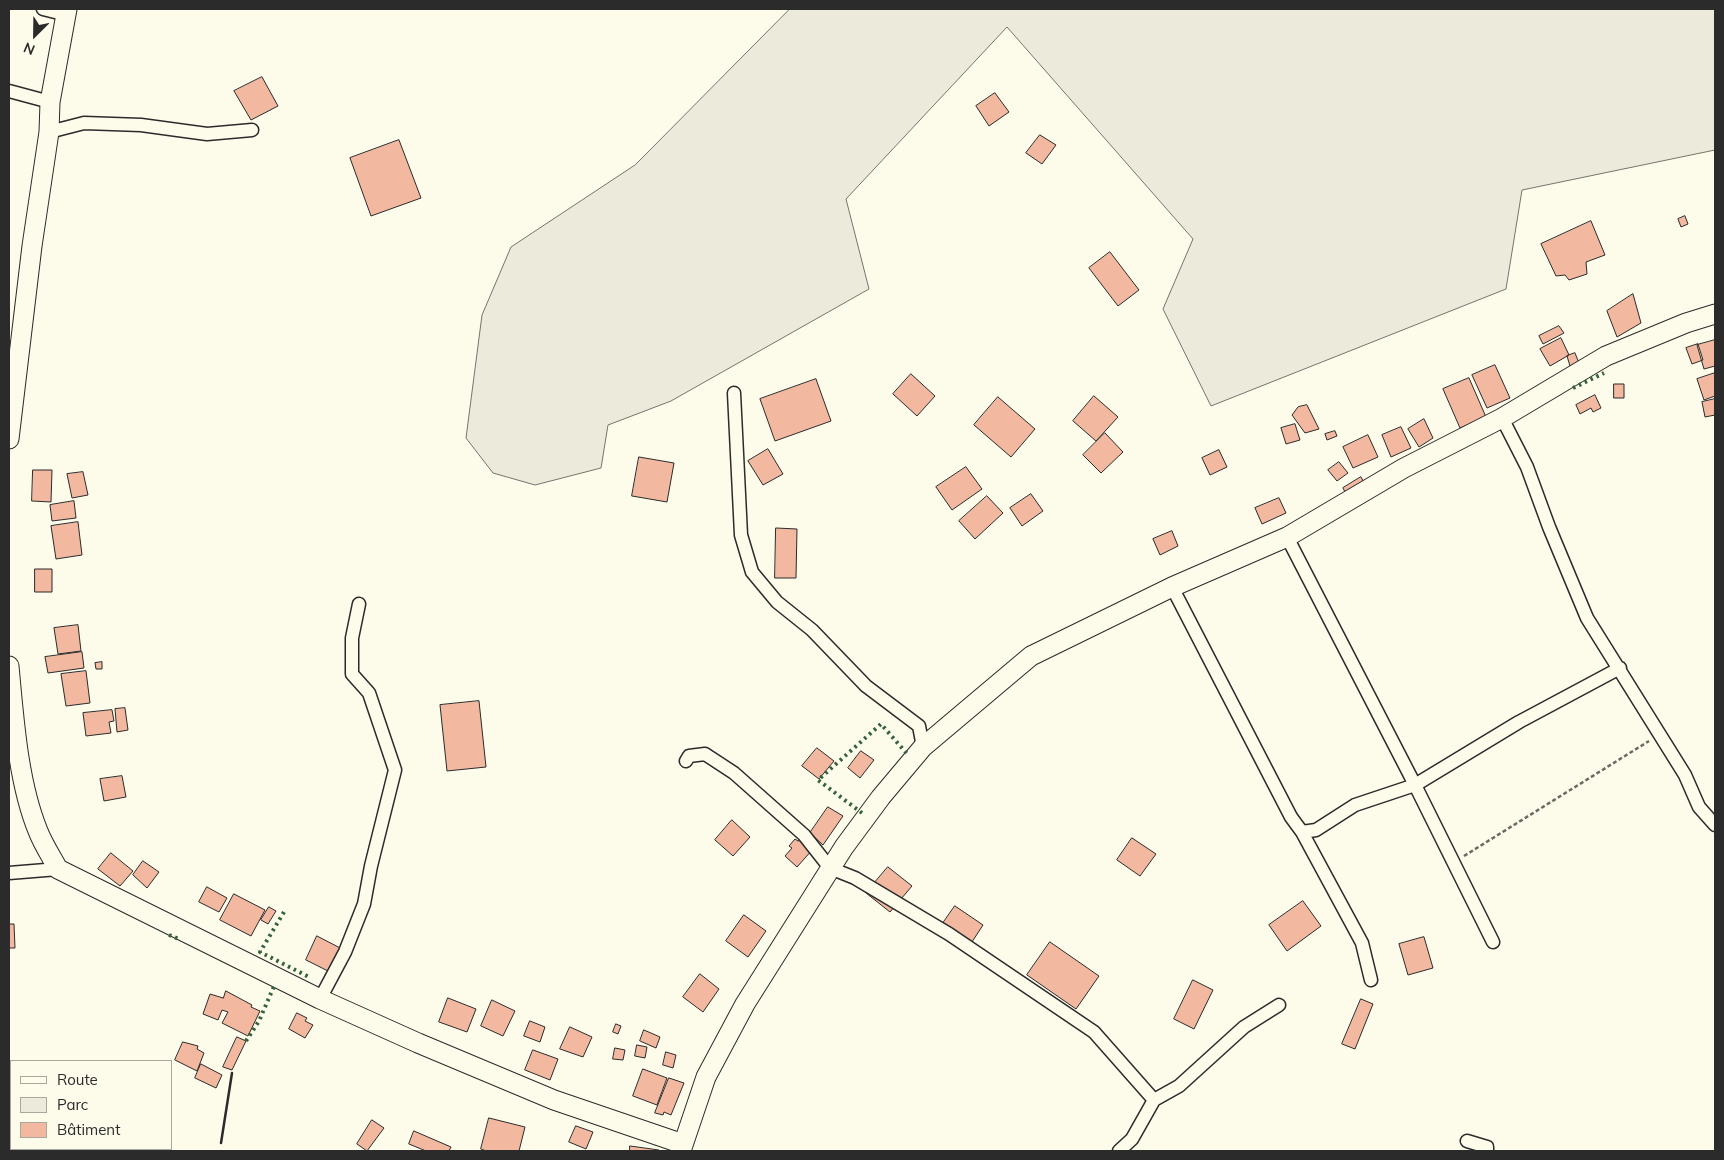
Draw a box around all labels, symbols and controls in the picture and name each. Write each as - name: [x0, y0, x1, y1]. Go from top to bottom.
- north arrow: [10, 10, 60, 60]
- text: N: [21, 38, 38, 59]
- legend: [10, 1060, 172, 1150]
- text: Route: [57, 1070, 98, 1089]
- text: Parc: [57, 1095, 88, 1114]
- text: Bâtiment: [57, 1120, 120, 1139]

